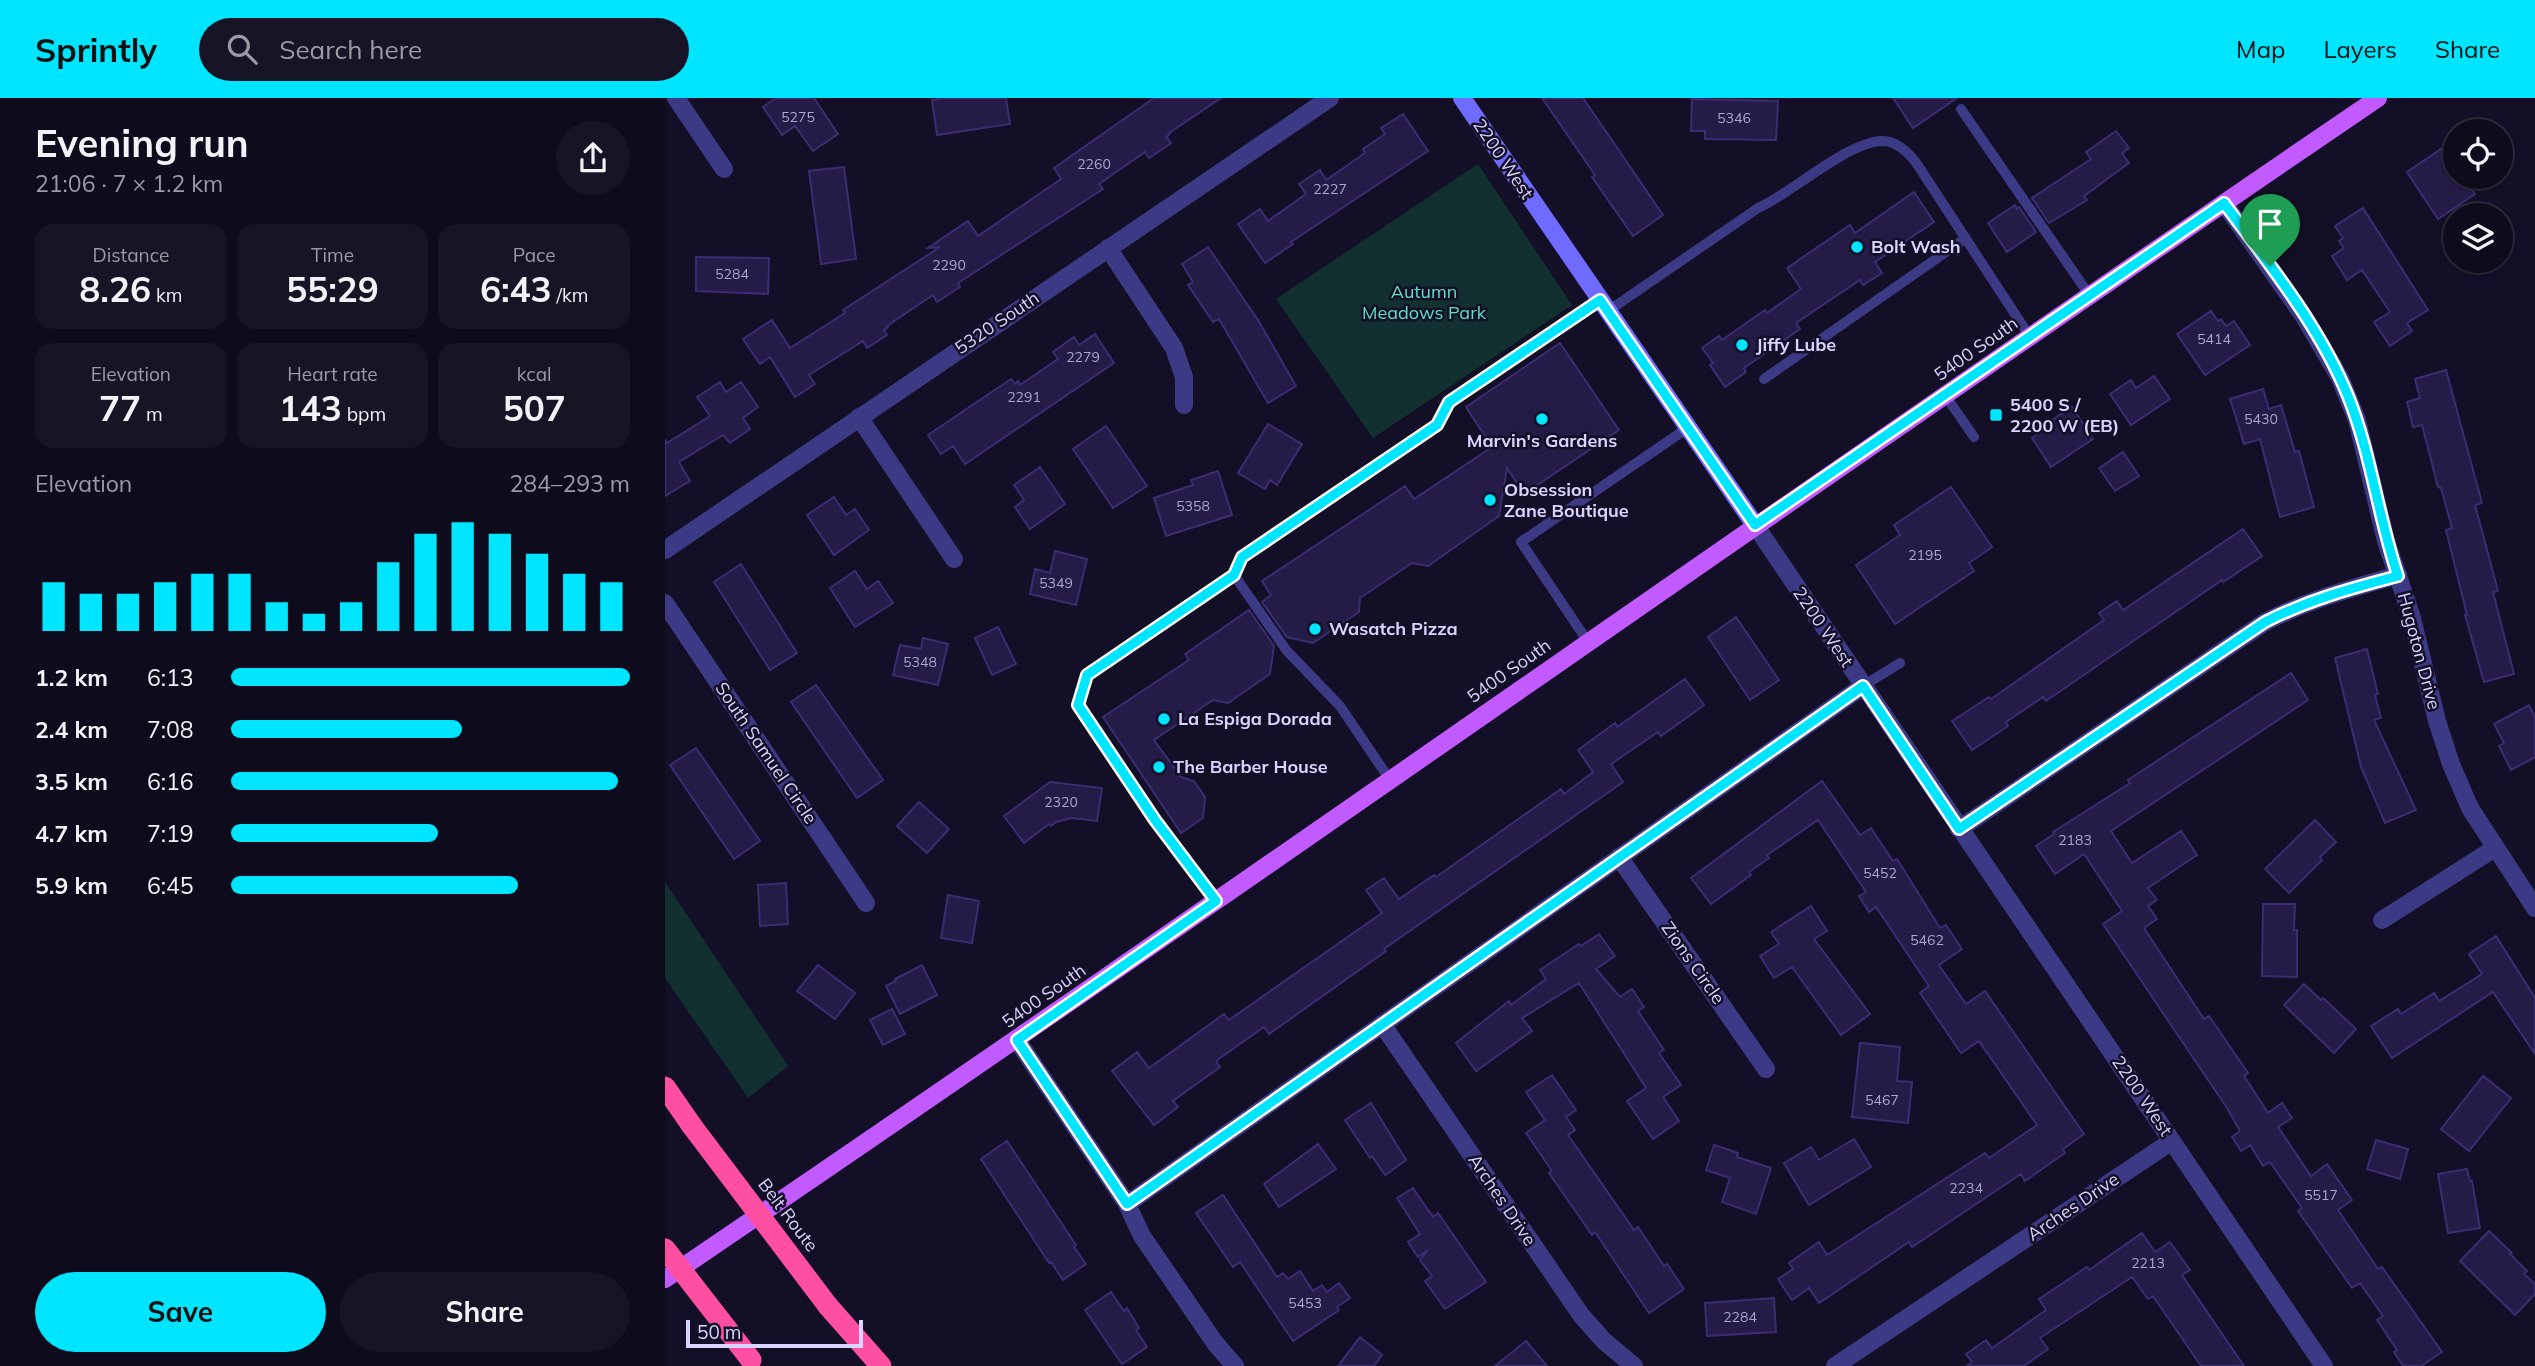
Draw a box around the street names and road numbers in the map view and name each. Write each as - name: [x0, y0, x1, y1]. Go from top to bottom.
- street label: 2200 West: [1468, 114, 1539, 203]
- street label: 5320 South: [950, 286, 1043, 359]
- street label: 5400 South: [1930, 311, 2022, 386]
- street label: 2200 West: [1788, 582, 1859, 671]
- street label: Hugoton Drive: [2393, 590, 2446, 712]
- street label: 5400 South: [1463, 633, 1555, 708]
- street label: South Samuel Circle: [710, 677, 822, 828]
- street label: Zions Circle: [1657, 917, 1730, 1008]
- street label: 5400 South: [998, 958, 1090, 1033]
- street label: 2200 West: [2107, 1051, 2178, 1140]
- street label: Arches Drive: [1463, 1149, 1542, 1250]
- street label: Arches Drive: [2022, 1167, 2123, 1246]
- street label: Belt Route: [753, 1173, 824, 1256]

